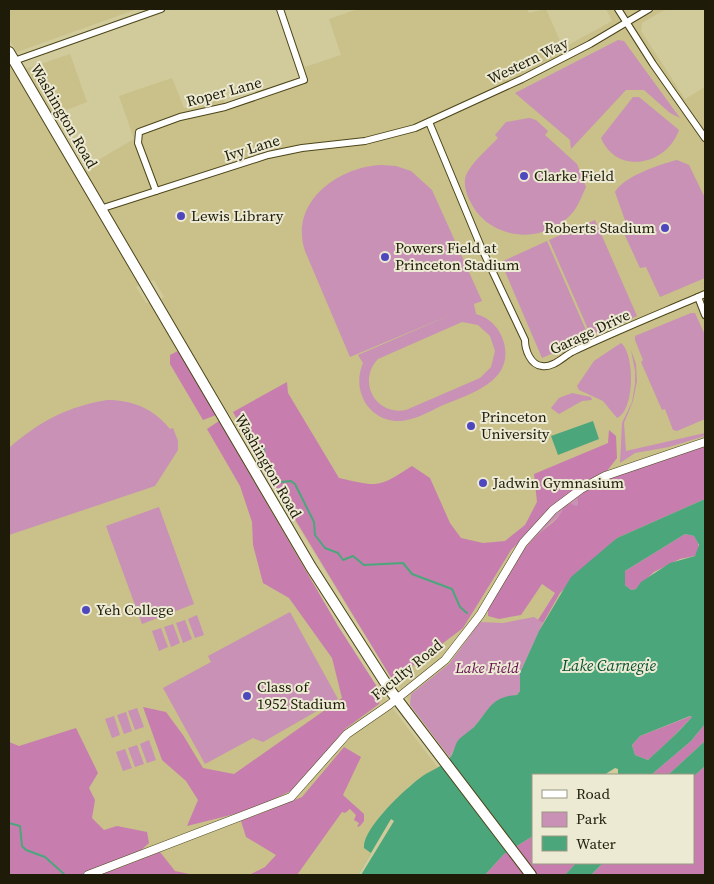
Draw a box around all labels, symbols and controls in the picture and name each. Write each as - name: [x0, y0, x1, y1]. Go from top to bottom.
- street label: Western Way: [484, 32, 572, 89]
- street label: Washington Road: [26, 60, 103, 172]
- street label: Roper Lane: [184, 71, 264, 112]
- street label: Ivy Lane: [221, 129, 283, 166]
- place label: Clarke Field: [534, 165, 615, 186]
- marker: Clarke Field: [518, 170, 530, 182]
- place label: Lewis Library: [191, 205, 284, 226]
- marker: Lewis Library: [175, 210, 187, 222]
- place label: Roberts Stadium: [544, 217, 655, 238]
- marker: Roberts Stadium: [659, 222, 671, 234]
- place label: Powers Field at Princeton Stadium: [395, 237, 520, 275]
- marker: Powers Field at Princeton Stadium: [379, 251, 391, 263]
- street label: Garage Drive: [546, 304, 634, 359]
- place label: Princeton University: [481, 406, 550, 444]
- street label: Washington Road: [230, 410, 307, 522]
- marker: Princeton University: [465, 420, 477, 432]
- place label: Jadwin Gymnasium: [492, 472, 625, 493]
- marker: Jadwin Gymnasium: [477, 477, 489, 489]
- place label: Yeh College: [96, 599, 174, 620]
- marker: Yeh College: [80, 604, 92, 616]
- street label: Faculty Road: [367, 634, 447, 705]
- water label: Lake Carnegie: [561, 654, 656, 676]
- park label: Lake Field: [454, 657, 519, 678]
- place label: Class of 1952 Stadium: [257, 676, 346, 714]
- marker: Class of 1952 Stadium: [241, 690, 253, 702]
- legend: [532, 774, 694, 864]
- text: Road: [576, 783, 610, 804]
- text: Park: [576, 808, 608, 829]
- text: Water: [576, 833, 617, 854]

